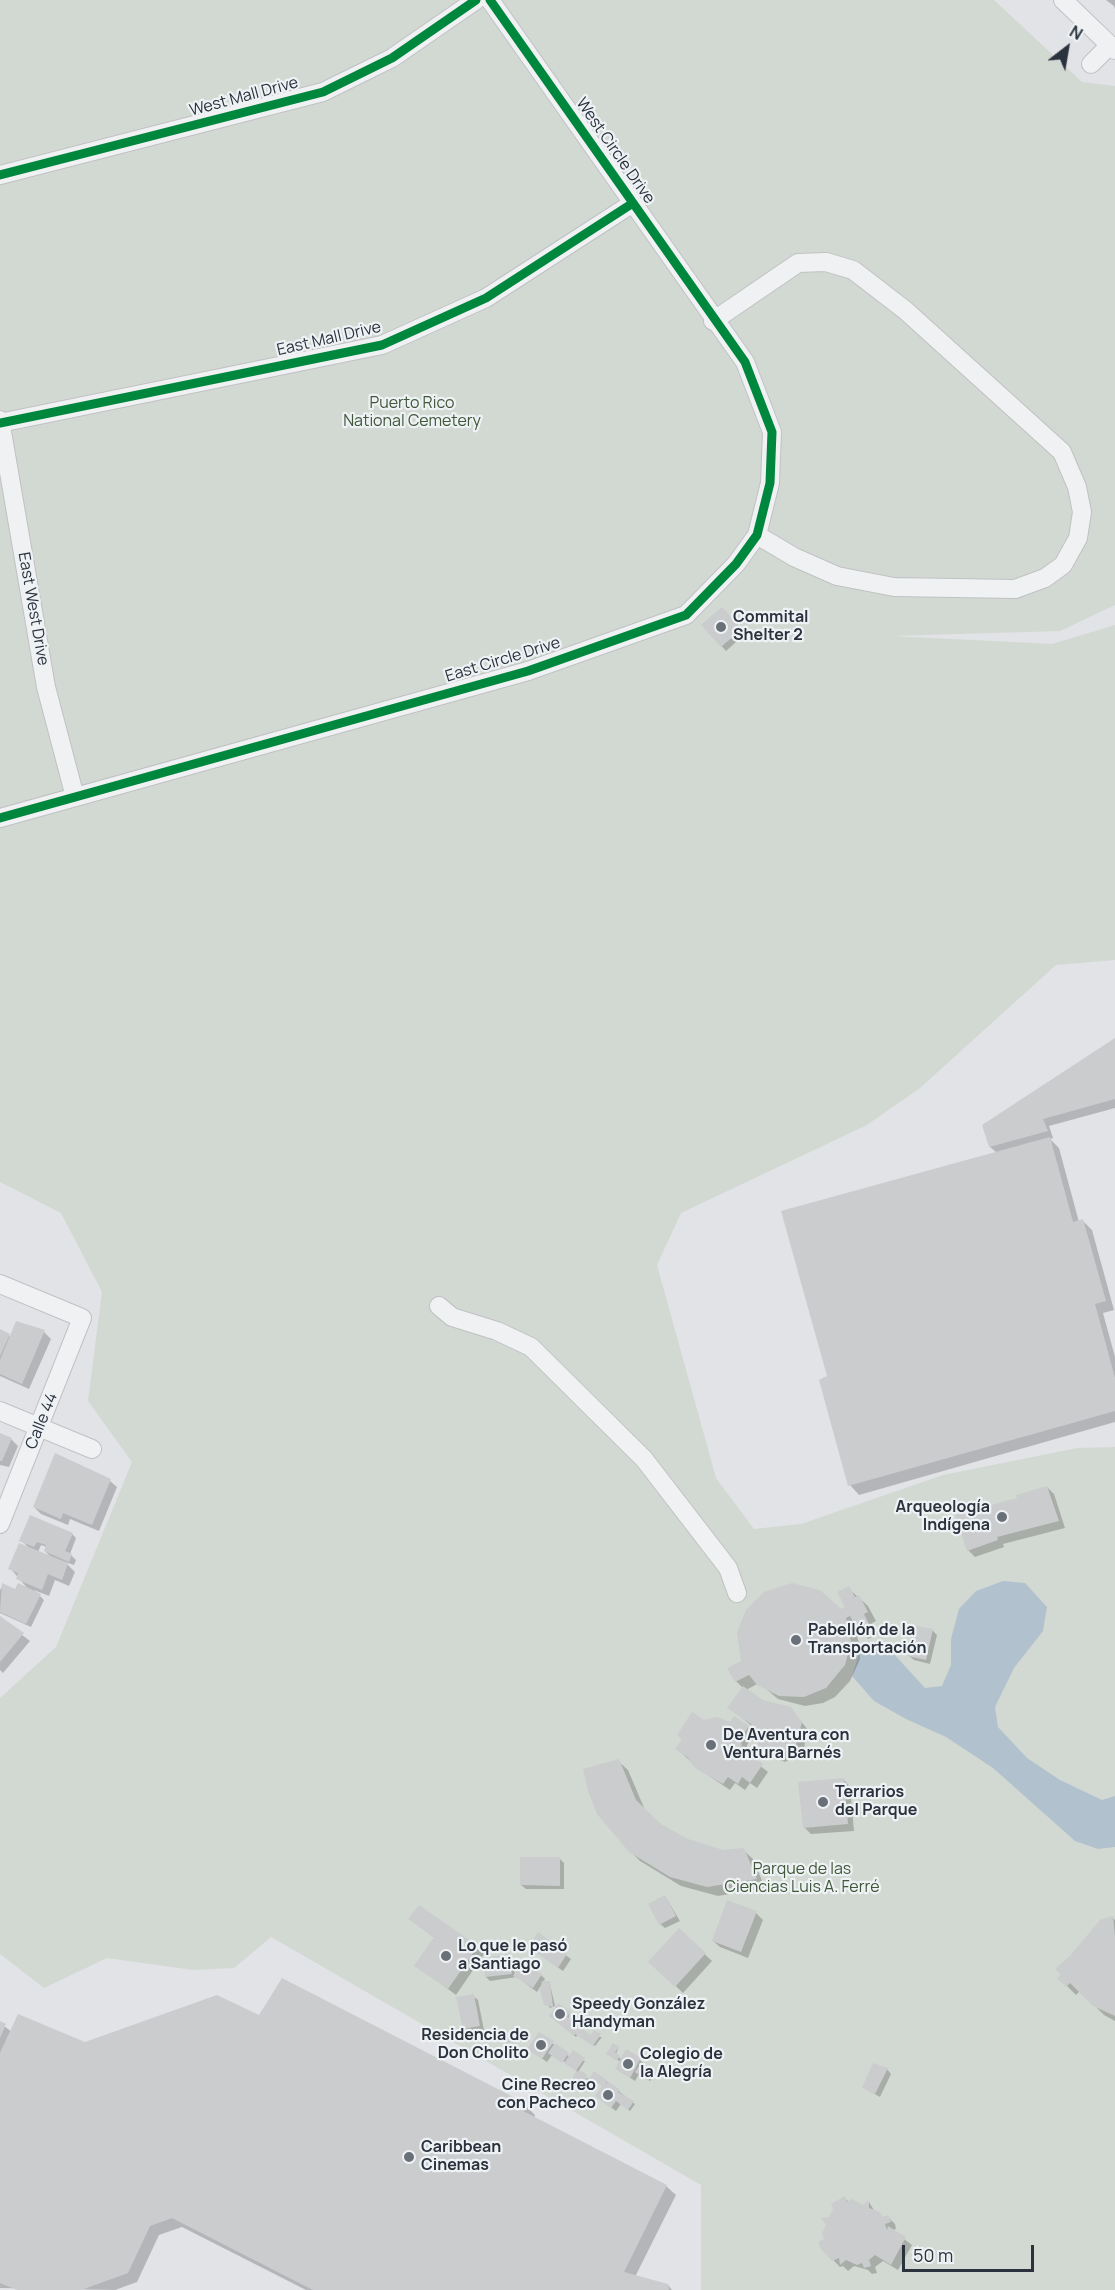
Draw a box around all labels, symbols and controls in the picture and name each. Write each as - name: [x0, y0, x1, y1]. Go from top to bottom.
- north arrow: [1037, 18, 1097, 78]
- text: N: [1066, 20, 1087, 45]
- street label: West Mall Drive: [188, 73, 300, 121]
- street label: West Circle Drive: [571, 95, 659, 207]
- street label: East Mall Drive: [275, 318, 383, 360]
- park label: Puerto Rico National Cemetery: [343, 394, 481, 432]
- street label: East West Drive: [14, 551, 52, 667]
- place label: Commital Shelter 2: [733, 608, 809, 646]
- marker: Commital Shelter 2: [714, 620, 728, 634]
- street label: East Circle Drive: [443, 633, 563, 687]
- street label: Calle 44: [22, 1390, 62, 1452]
- place label: Arqueología Indígena: [896, 1498, 990, 1536]
- marker: Arqueología Indígena: [995, 1510, 1009, 1524]
- place label: Pabellón de la Transportación: [808, 1621, 927, 1659]
- marker: Pabellón de la Transportación: [789, 1633, 803, 1647]
- place label: De Aventura con Ventura Barnés: [723, 1726, 849, 1764]
- marker: De Aventura con Ventura Barnés: [704, 1738, 718, 1752]
- place label: Terrarios del Parque: [835, 1783, 917, 1821]
- marker: Terrarios del Parque: [816, 1795, 830, 1809]
- park label: Parque de las Ciencias Luis A. Ferré: [724, 1860, 880, 1898]
- place label: Lo que le pasó a Santiago: [458, 1937, 567, 1975]
- marker: Lo que le pasó a Santiago: [439, 1949, 453, 1963]
- place label: Speedy González Handyman: [572, 1995, 705, 2033]
- marker: Speedy González Handyman: [553, 2007, 567, 2021]
- place label: Residencia de Don Cholito: [421, 2026, 529, 2064]
- marker: Residencia de Don Cholito: [534, 2038, 548, 2052]
- place label: Colegio de la Alegría: [640, 2045, 723, 2083]
- marker: Colegio de la Alegría: [621, 2057, 635, 2071]
- place label: Cine Recreo con Pacheco: [497, 2076, 596, 2114]
- marker: Cine Recreo con Pacheco: [601, 2088, 615, 2102]
- place label: Caribbean Cinemas: [421, 2138, 501, 2176]
- marker: Caribbean Cinemas: [402, 2150, 416, 2164]
- scale bar: [905, 2233, 1037, 2271]
- text: 50 m: [913, 2243, 953, 2267]

